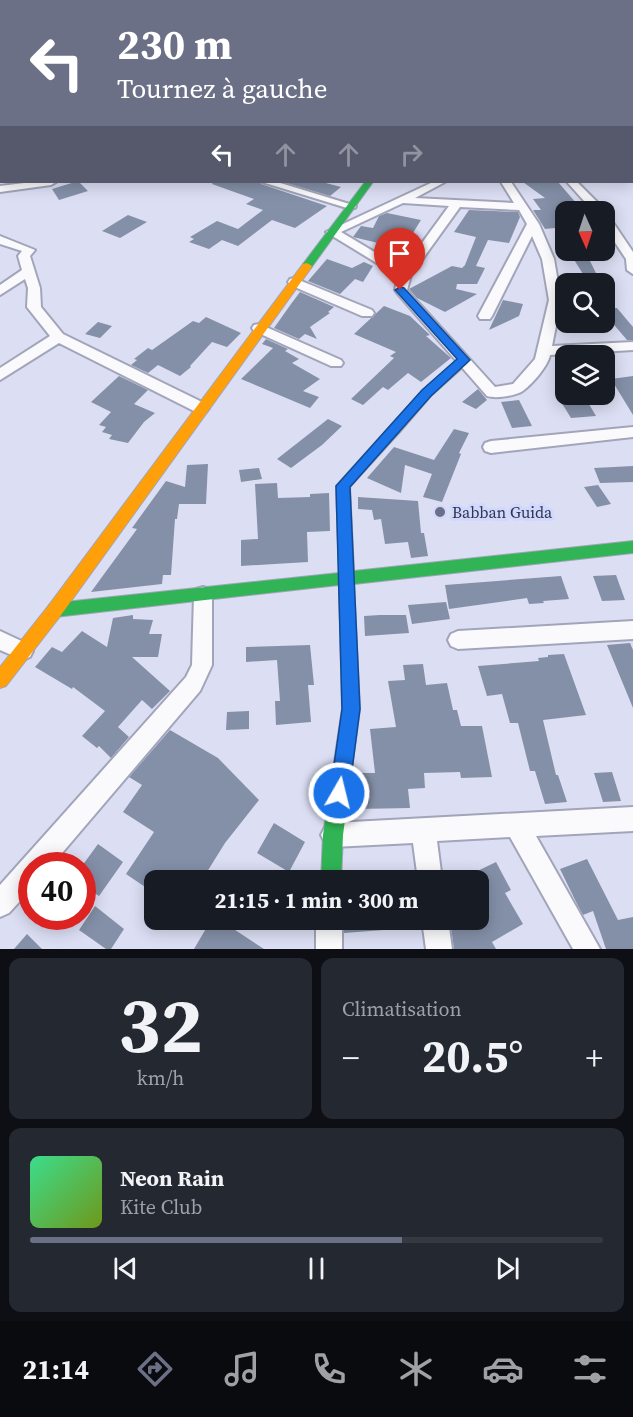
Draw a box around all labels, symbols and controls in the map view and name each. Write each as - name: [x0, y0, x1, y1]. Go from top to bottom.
- text: 230 m: [117, 15, 232, 73]
- icon: left: [18, 24, 96, 102]
- text: Tournez à gauche: [117, 70, 327, 107]
- icon: left: [206, 138, 239, 171]
- icon: ahead: [269, 138, 302, 171]
- icon: ahead: [332, 138, 365, 171]
- icon: right: [395, 138, 428, 171]
- north arrow: [555, 201, 615, 261]
- map controls: [555, 201, 615, 405]
- pin: [374, 228, 425, 290]
- icon: arrive: [383, 237, 416, 270]
- button: search: [555, 273, 615, 333]
- button: layers: [555, 345, 615, 405]
- place label: Babban Guida: [452, 501, 553, 523]
- marker: Babban Guida: [433, 505, 447, 519]
- position arrow: [307, 761, 371, 825]
- speed limit sign: 40: [18, 852, 96, 930]
- text: 21:15 · 1 min · 300 m: [215, 885, 418, 915]
- text: 32: [118, 971, 203, 1078]
- text: Climatisation: [342, 995, 462, 1023]
- text: 20.5°: [422, 1025, 523, 1087]
- text: −: [342, 1035, 360, 1080]
- text: +: [586, 1035, 603, 1080]
- text: km/h: [137, 1064, 184, 1092]
- text: Neon Rain: [120, 1163, 224, 1193]
- text: Kite Club: [120, 1193, 202, 1221]
- icon: previous: [109, 1252, 142, 1285]
- icon: pause: [300, 1252, 333, 1285]
- icon: next: [491, 1252, 524, 1285]
- icon: directions: [134, 1348, 176, 1390]
- icon: music: [221, 1348, 263, 1390]
- icon: phone: [308, 1348, 350, 1390]
- icon: climate: [395, 1348, 437, 1390]
- icon: car: [482, 1348, 524, 1390]
- icon: filters: [569, 1348, 611, 1390]
- text: 21:14: [22, 1351, 89, 1388]

